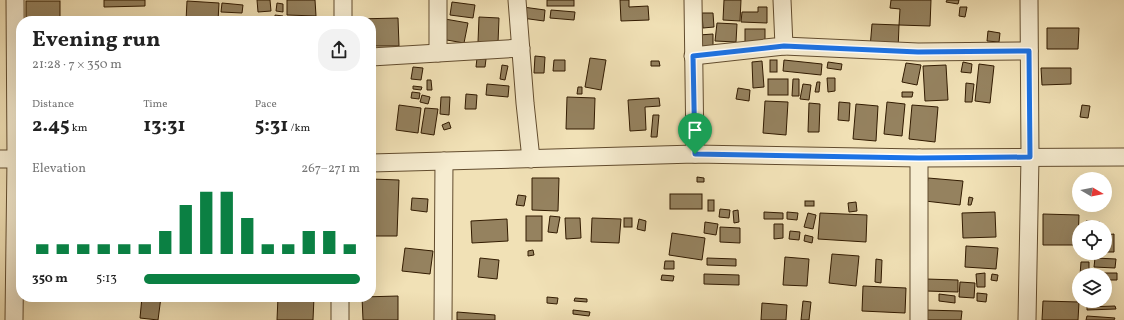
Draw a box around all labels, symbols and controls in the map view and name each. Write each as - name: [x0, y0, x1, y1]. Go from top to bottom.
- text: Evening run: [32, 25, 161, 56]
- button: share: [318, 29, 360, 71]
- text: 21:28 · 7 × 350 m: [32, 56, 122, 74]
- text: Distance: [32, 97, 74, 112]
- text: Time: [143, 97, 167, 112]
- text: Pace: [255, 97, 277, 112]
- text: 2.45: [32, 112, 70, 140]
- text: 13:31: [143, 112, 186, 140]
- text: 5:31: [255, 112, 288, 140]
- pin: [678, 113, 712, 154]
- icon: arrive: [684, 119, 706, 141]
- text: km: [70, 121, 87, 136]
- text: /km: [288, 121, 310, 136]
- text: Elevation: [32, 160, 86, 178]
- text: 267–271 m: [301, 160, 360, 178]
- north arrow: [1072, 172, 1112, 212]
- map controls: [1072, 172, 1112, 308]
- button: locate: [1072, 220, 1112, 260]
- button: layers: [1072, 268, 1112, 308]
- text: 350 m: [32, 270, 68, 288]
- text: 5:13: [96, 270, 117, 288]

